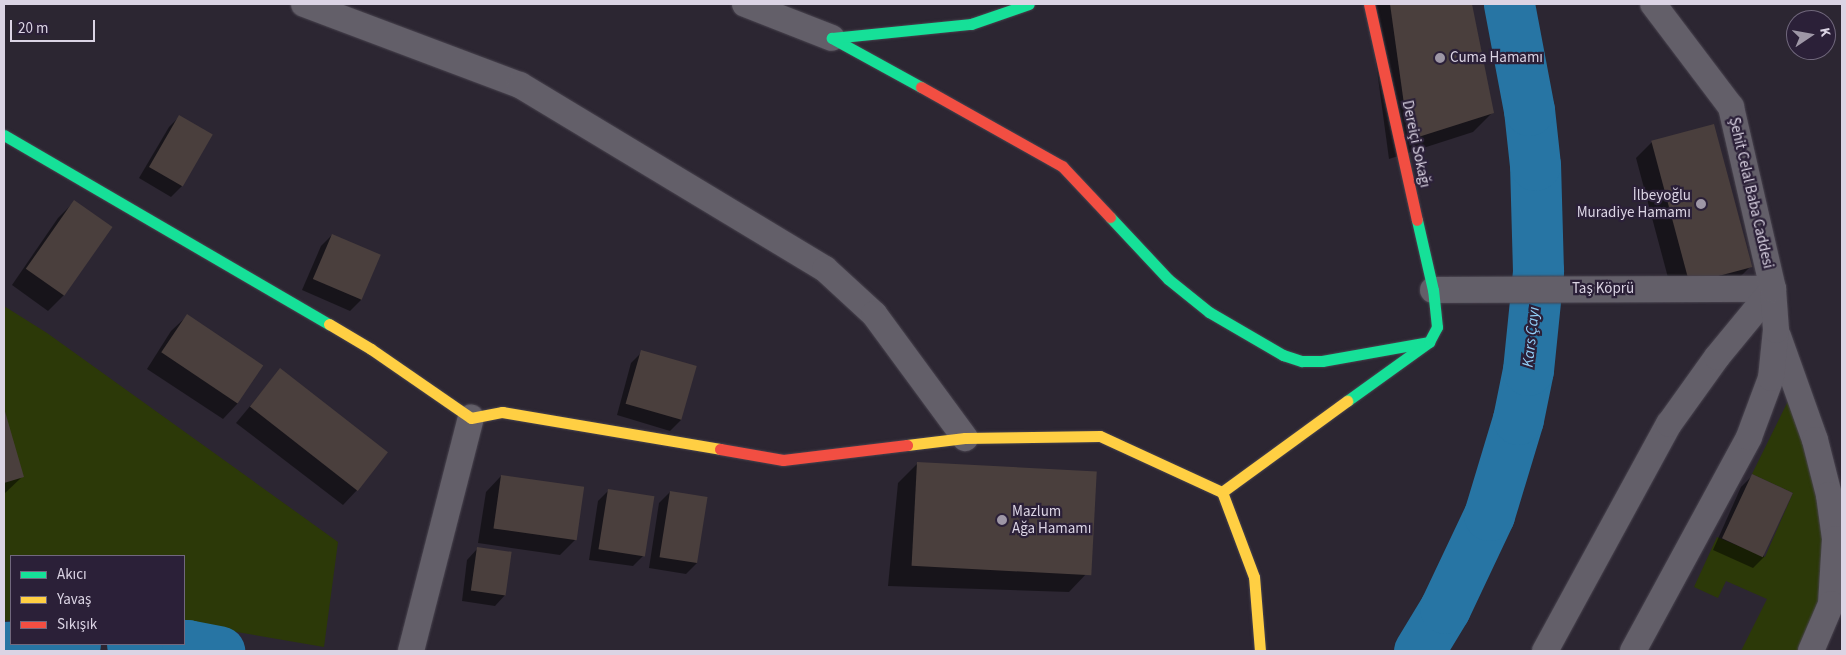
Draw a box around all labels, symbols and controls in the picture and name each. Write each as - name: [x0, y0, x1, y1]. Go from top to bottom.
- scale bar: [12, 10, 98, 42]
- north arrow: [1786, 10, 1836, 60]
- text: 20 m: [18, 18, 48, 39]
- text: K: [1814, 26, 1835, 38]
- place label: Cuma Hamamı: [1450, 49, 1543, 67]
- marker: Cuma Hamamı: [1434, 52, 1446, 64]
- street label: Dereiçi Sokağı: [1398, 99, 1434, 189]
- street label: Şehit Celal Baba Caddesi: [1725, 116, 1777, 270]
- place label: İlbeyoğlu Muradiye Hamamı: [1577, 186, 1691, 221]
- marker: İlbeyoğlu Muradiye Hamamı: [1695, 198, 1707, 210]
- street label: Taş Köprü: [1572, 280, 1634, 298]
- water label: Kars Çayı: [1518, 306, 1544, 368]
- place label: Mazlum Ağa Hamamı: [1012, 502, 1091, 537]
- marker: Mazlum Ağa Hamamı: [996, 514, 1008, 526]
- legend: [10, 555, 185, 645]
- text: Akıcı: [57, 564, 87, 585]
- text: Yavaş: [57, 589, 91, 610]
- text: Sıkışık: [57, 614, 97, 635]

